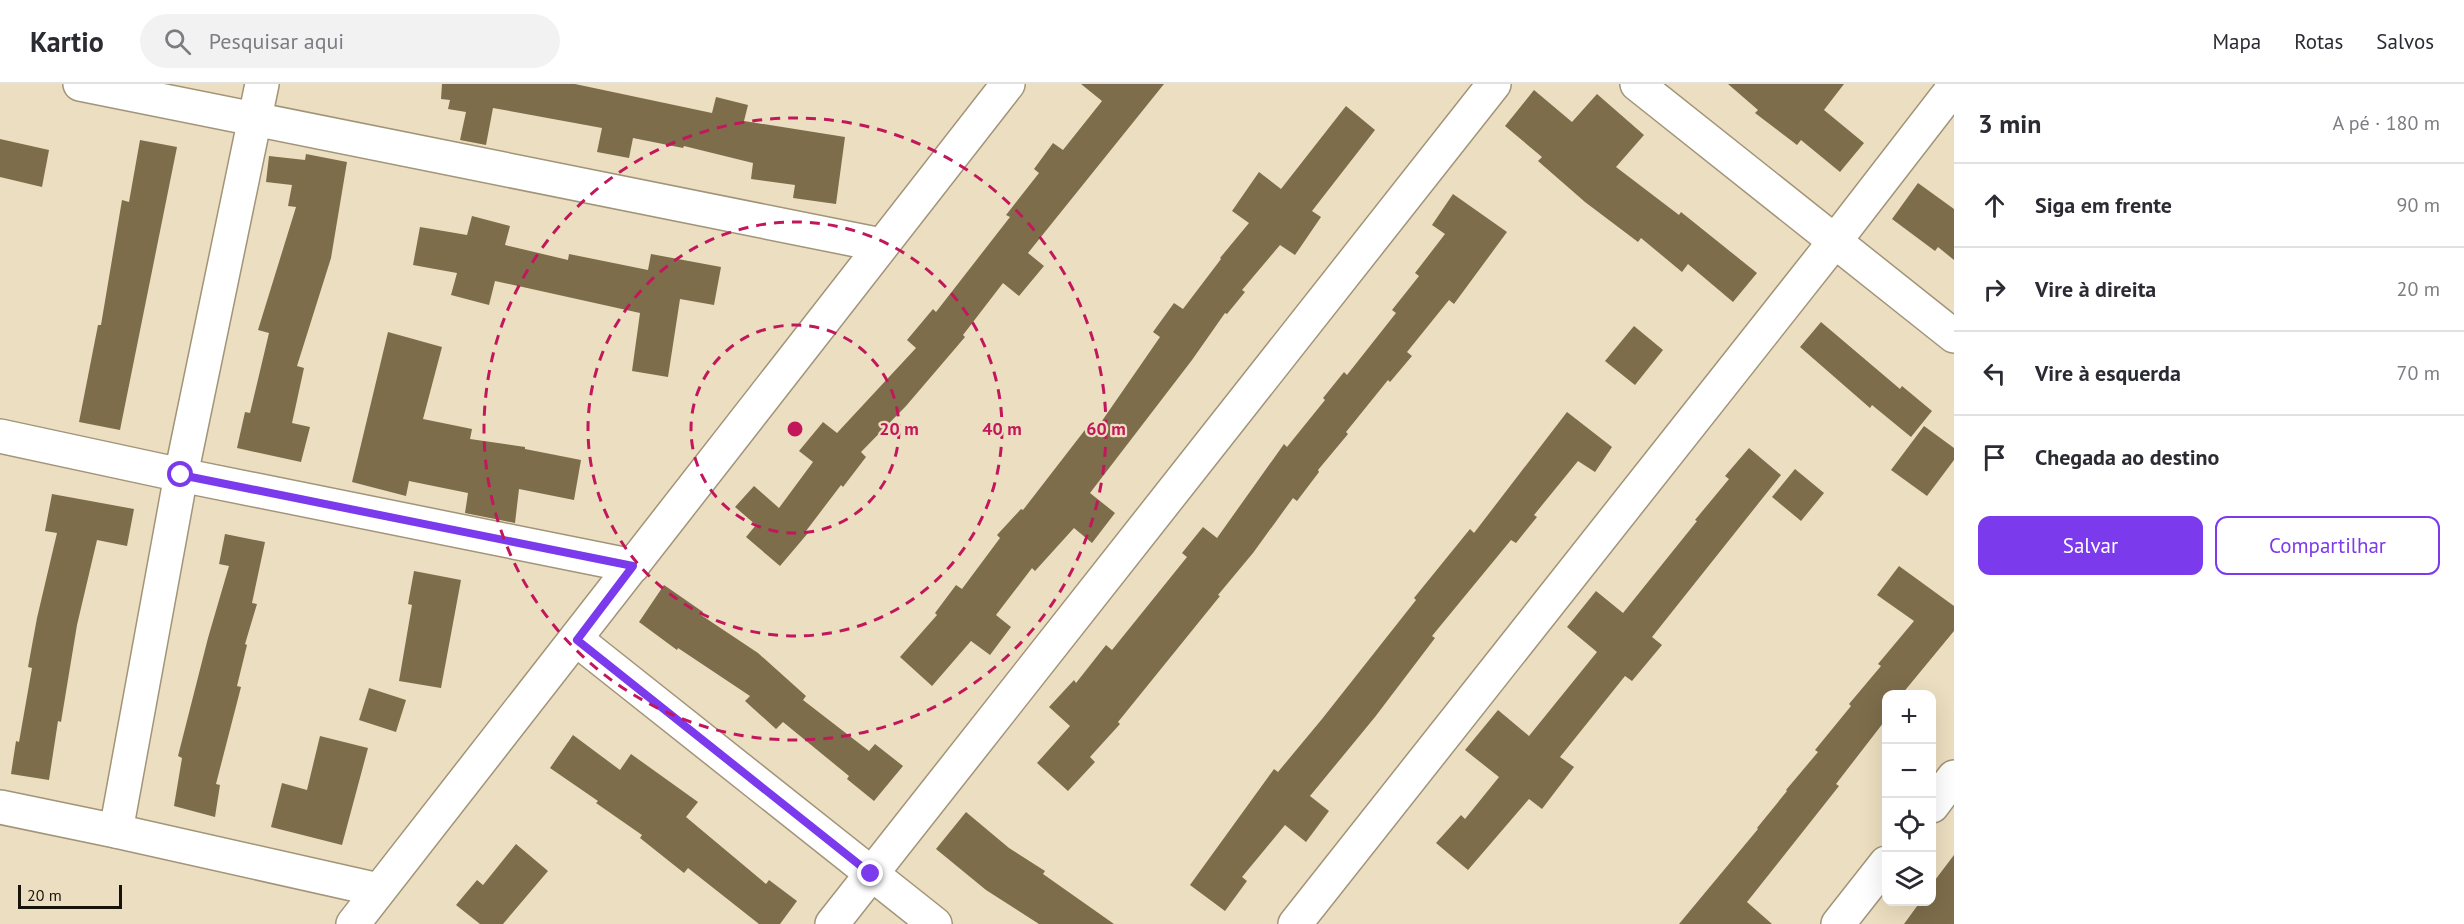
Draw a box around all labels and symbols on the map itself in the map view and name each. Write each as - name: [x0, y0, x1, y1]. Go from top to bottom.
- text: 20 m: [879, 417, 919, 440]
- text: 40 m: [982, 417, 1022, 440]
- text: 60 m: [1086, 417, 1126, 440]
- centre of rings: [785, 419, 805, 439]
- route start: [167, 461, 193, 487]
- route end: [857, 860, 883, 886]
- scale bar: [18, 882, 122, 910]

